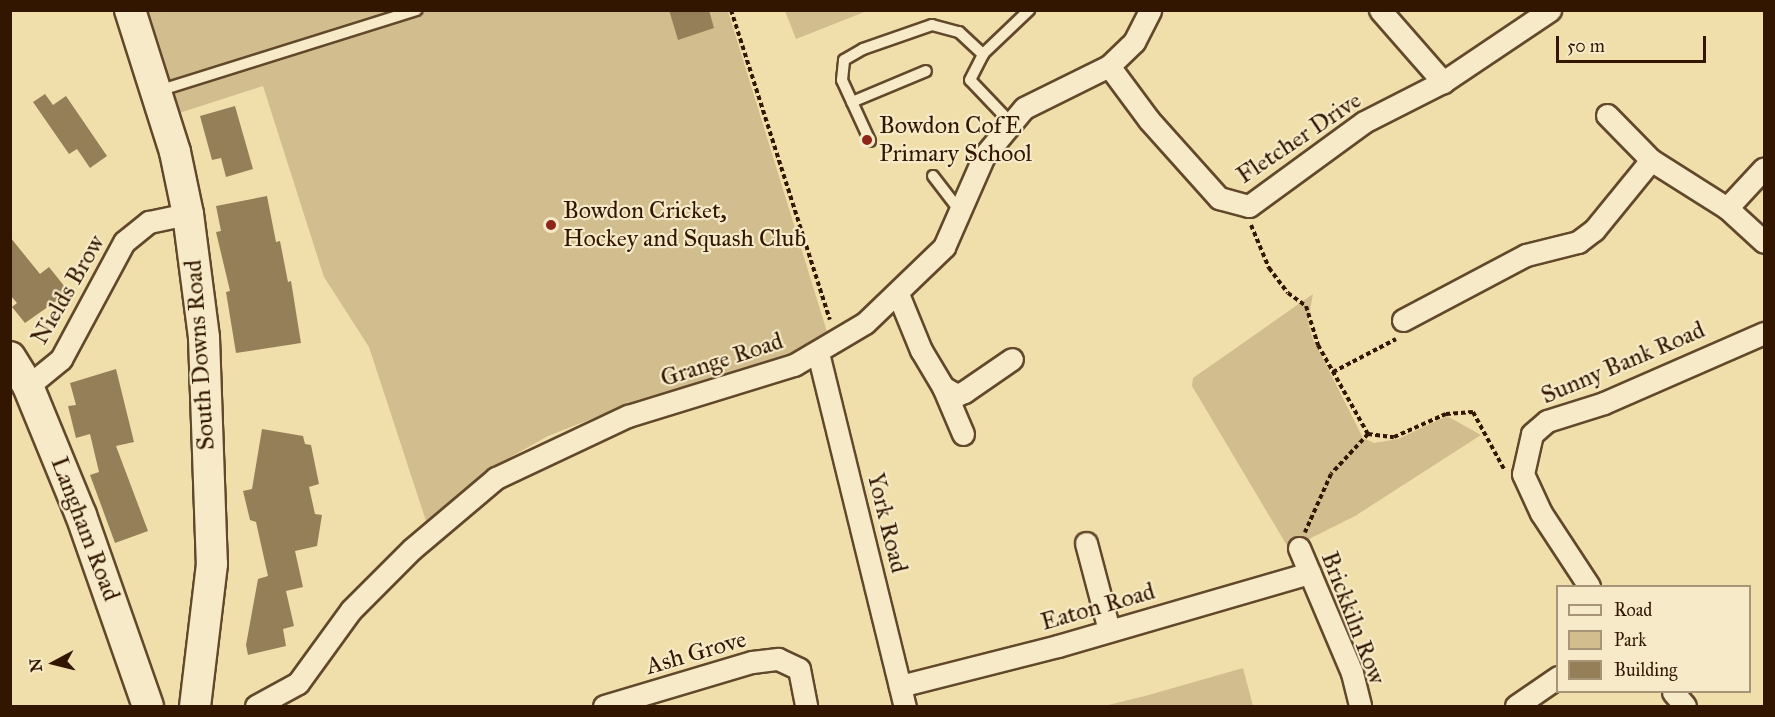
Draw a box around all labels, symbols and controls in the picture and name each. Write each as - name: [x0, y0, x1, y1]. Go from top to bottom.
- scale bar: [1559, 24, 1709, 62]
- text: 50 m: [1567, 35, 1605, 57]
- street label: Fletcher Drive: [1231, 86, 1367, 190]
- place label: Bowdon CofE Primary School: [879, 112, 1032, 168]
- marker: Bowdon CofE Primary School: [860, 133, 874, 147]
- place label: Bowdon Cricket, Hockey and Squash Club: [563, 197, 806, 253]
- marker: Bowdon Cricket, Hockey and Squash Club: [544, 218, 558, 232]
- street label: Nields Brow: [25, 230, 111, 350]
- street label: South Downs Road: [179, 259, 221, 451]
- street label: Sunny Bank Road: [1537, 316, 1709, 410]
- street label: Grange Road: [657, 327, 787, 393]
- street label: Langham Road: [44, 453, 126, 605]
- street label: York Road: [861, 470, 913, 576]
- street label: Brickkiln Row: [1315, 548, 1391, 688]
- street label: Eaton Road: [1038, 577, 1158, 637]
- legend: [1556, 585, 1751, 693]
- text: Road: [1614, 599, 1652, 621]
- street label: Ash Grove: [642, 625, 750, 681]
- text: Park: [1614, 629, 1647, 651]
- north arrow: [24, 633, 84, 693]
- text: N: [25, 657, 46, 673]
- text: Building: [1614, 659, 1677, 681]

